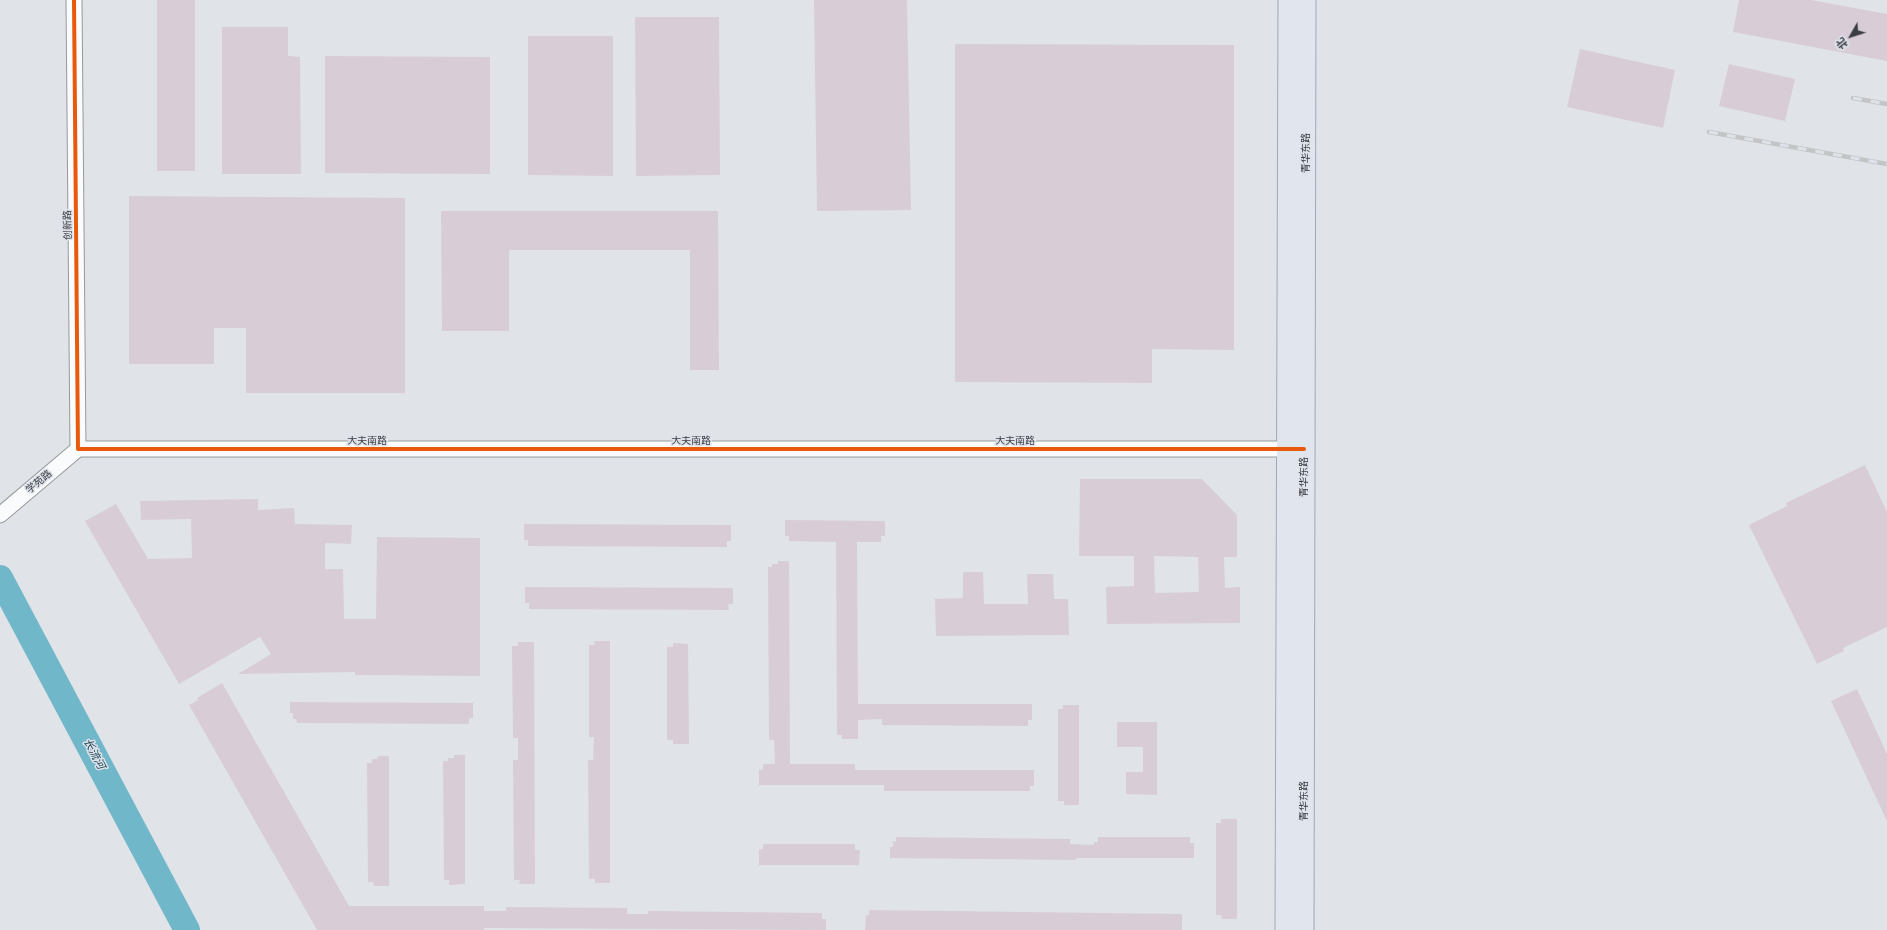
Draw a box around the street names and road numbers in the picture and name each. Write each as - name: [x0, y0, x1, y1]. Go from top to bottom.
- street label: 青华东路: [1300, 133, 1312, 173]
- street label: 创新路: [62, 210, 74, 240]
- street label: 大夫南路: [347, 435, 387, 447]
- street label: 大夫南路: [671, 435, 711, 447]
- street label: 大夫南路: [995, 435, 1035, 447]
- street label: 青华东路: [1298, 457, 1310, 497]
- street label: 学苑路: [24, 468, 54, 496]
- street label: 青华东路: [1298, 781, 1310, 821]

